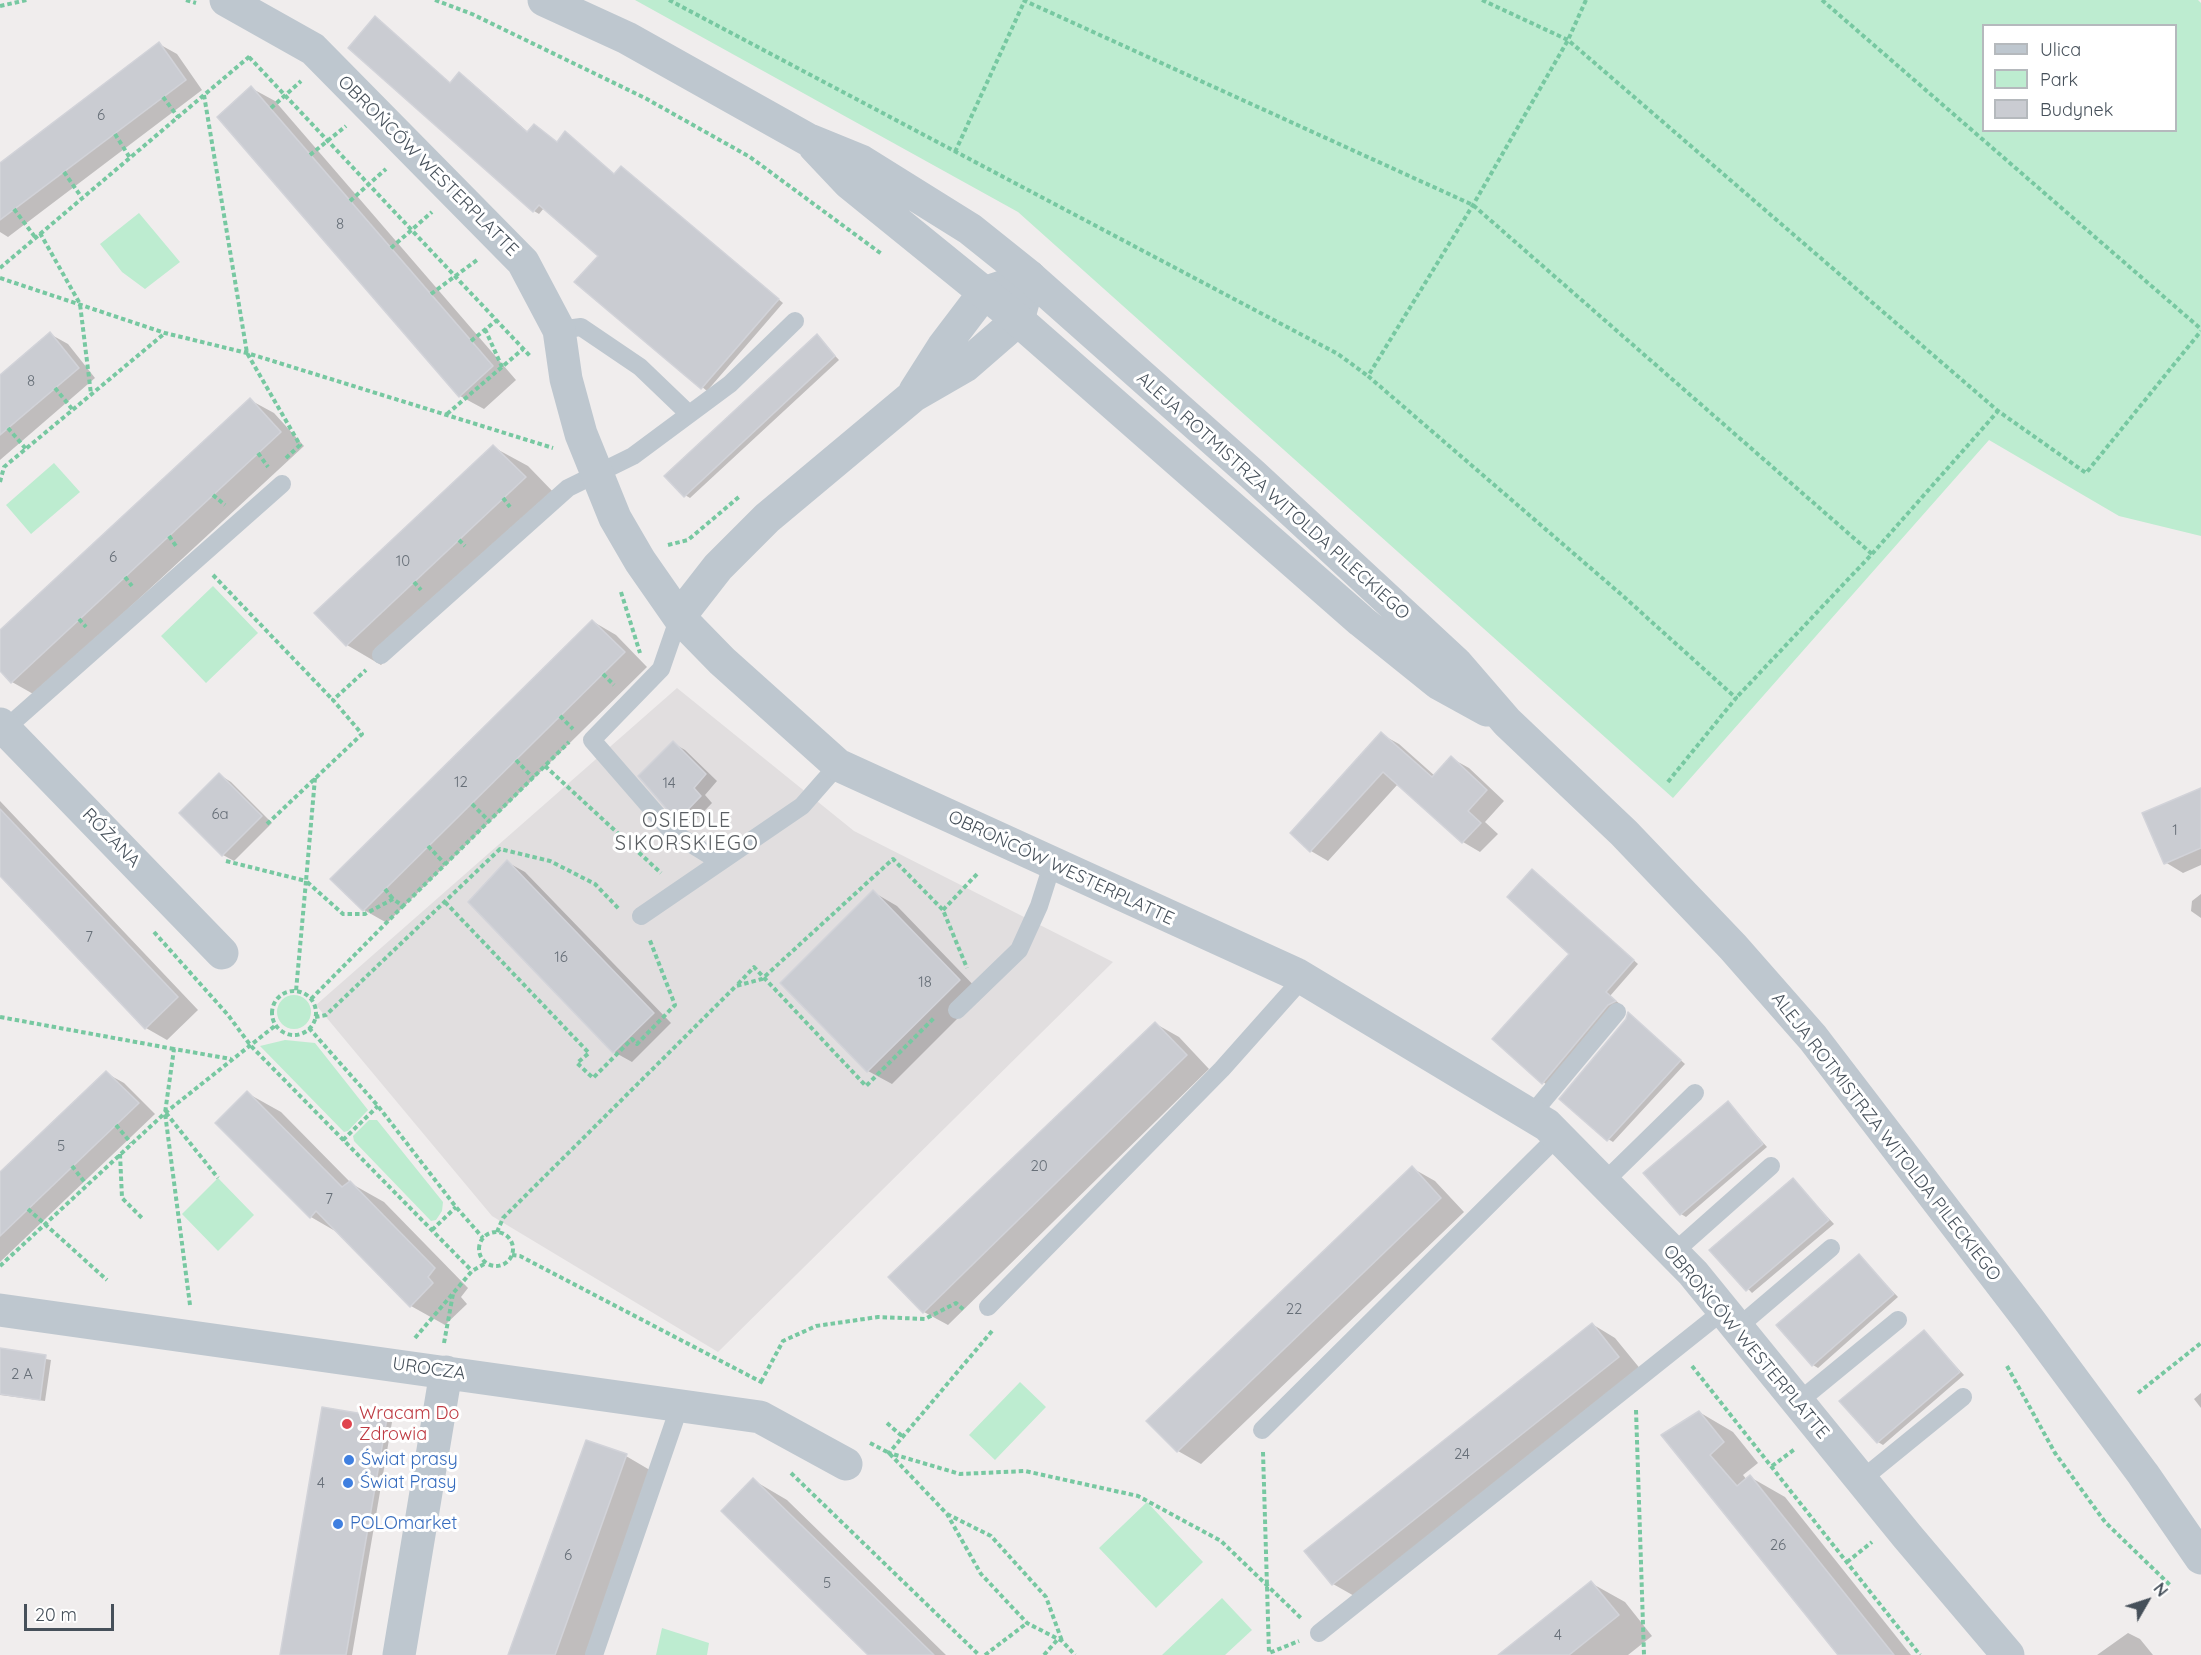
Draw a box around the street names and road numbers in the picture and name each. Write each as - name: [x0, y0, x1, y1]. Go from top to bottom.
- street label: OBROŃCÓW WESTERPLATTE: [333, 71, 523, 261]
- street label: ALEJA ROTMISTRZA WITOLDA PILECKIEGO: [1132, 368, 1414, 624]
- street label: RÓŻANA: [78, 804, 144, 872]
- street label: OBROŃCÓW WESTERPLATTE: [945, 806, 1177, 930]
- street label: ALEJA ROTMISTRZA WITOLDA PILECKIEGO: [1767, 989, 2005, 1285]
- street label: OBROŃCÓW WESTERPLATTE: [1658, 1241, 1834, 1443]
- street label: UROCZA: [391, 1353, 467, 1385]

